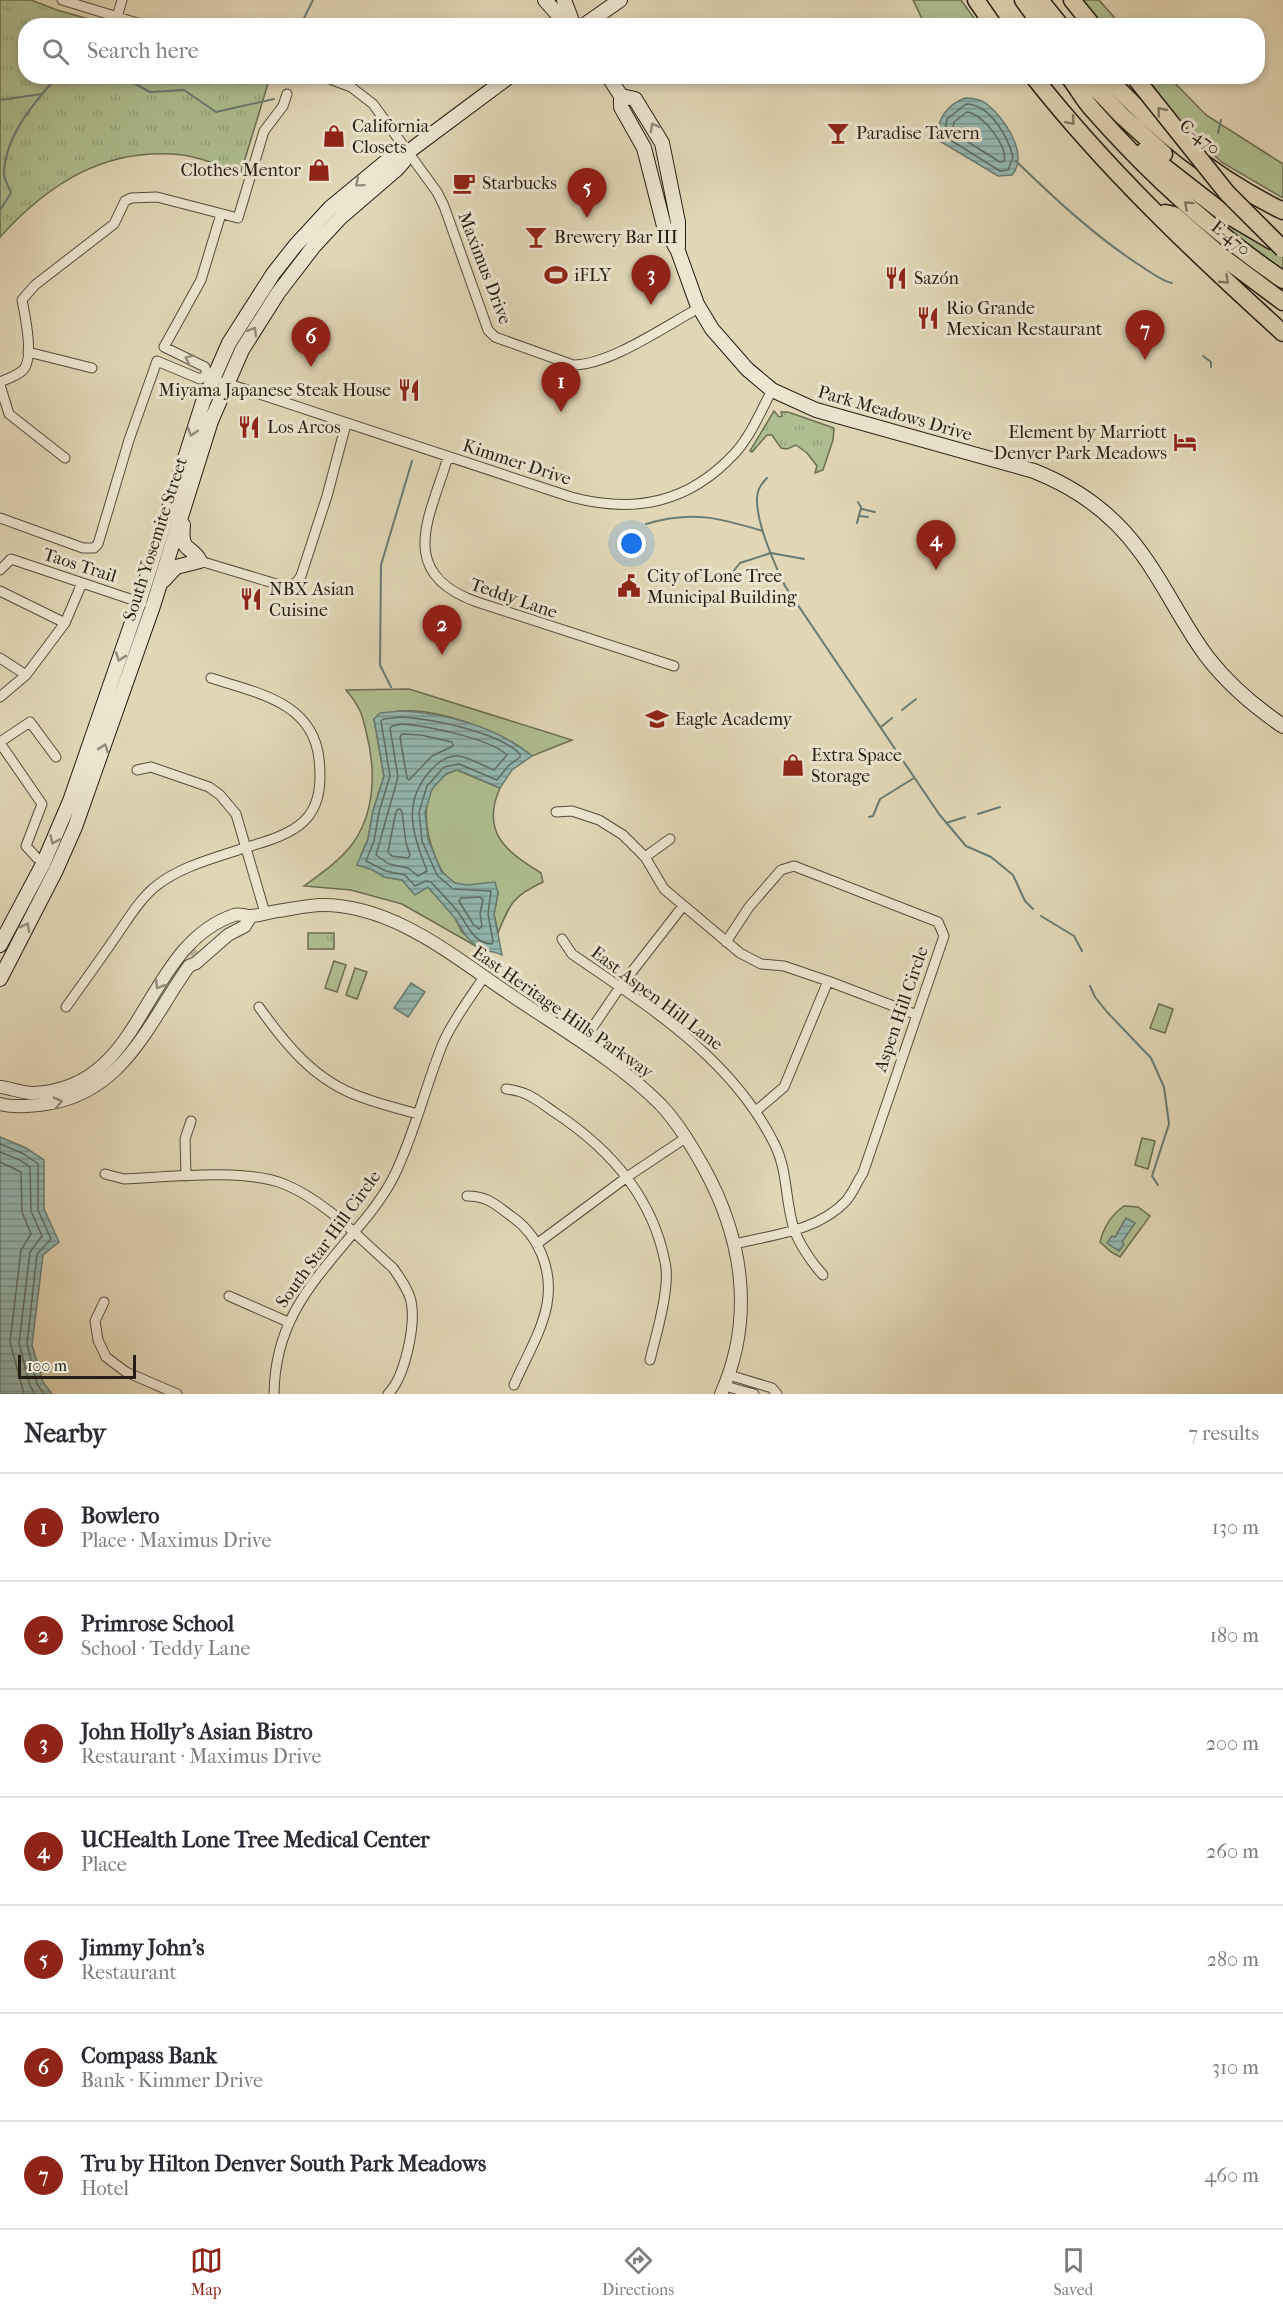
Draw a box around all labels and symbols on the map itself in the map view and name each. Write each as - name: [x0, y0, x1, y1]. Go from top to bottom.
- one-way arrow: [1158, 106, 1169, 117]
- one-way arrow: [1064, 114, 1075, 125]
- street label: C-470: [1175, 115, 1224, 159]
- place label: California Closets: [352, 116, 430, 158]
- bar icon: Paradise Tavern: [825, 120, 851, 146]
- shop icon: California Closets: [321, 123, 347, 149]
- one-way arrow: [649, 123, 661, 133]
- place label: Paradise Tavern: [856, 123, 980, 144]
- shop icon: Clothes Mentor: [306, 157, 332, 183]
- place label: Clothes Mentor: [181, 160, 301, 181]
- pin: 5: [568, 168, 606, 218]
- cafe icon: Starbucks: [451, 170, 477, 196]
- place label: Starbucks: [482, 173, 557, 194]
- one-way arrow: [355, 175, 366, 186]
- one-way arrow: [1184, 201, 1194, 212]
- street label: Maximus Drive: [453, 209, 516, 328]
- street label: E-470: [1207, 216, 1255, 260]
- bar icon: Brewery Bar III: [523, 224, 549, 250]
- place label: Brewery Bar III: [554, 227, 678, 248]
- pin: 3: [632, 256, 670, 305]
- sports icon: iFLY: [543, 262, 569, 288]
- place label: iFLY: [574, 265, 612, 286]
- restaurant icon: Sazón: [883, 265, 909, 291]
- place label: Sazón: [914, 268, 960, 289]
- one-way arrow: [1217, 272, 1228, 283]
- place label: Rio Grande Mexican Restaurant: [946, 298, 1103, 340]
- restaurant icon: Rio Grande Mexican Restaurant: [915, 305, 941, 331]
- pin: 7: [1126, 310, 1164, 360]
- pin: 6: [292, 318, 330, 367]
- one-way arrow: [245, 327, 257, 338]
- one-way arrow: [184, 354, 195, 366]
- pin: 1: [542, 362, 580, 412]
- restaurant icon: Miyama Japanese Steak House: [396, 377, 422, 403]
- place label: Miyama Japanese Steak House: [158, 380, 391, 401]
- street label: Park Meadows Drive: [815, 381, 975, 446]
- restaurant icon: Los Arcos: [236, 414, 262, 440]
- place label: Los Arcos: [267, 417, 341, 438]
- place label: Element by Marriott Denver Park Meadows: [993, 422, 1168, 464]
- one-way arrow: [187, 426, 200, 437]
- hotel icon: Element by Marriott Denver Park Meadows: [1172, 429, 1198, 455]
- street label: Kimmer Drive: [460, 435, 574, 490]
- street label: South Yosemite Street: [119, 454, 192, 624]
- pin: 4: [916, 520, 956, 570]
- your location: [617, 529, 646, 558]
- street label: Taos Trail: [41, 544, 119, 587]
- place label: City of Lone Tree Municipal Building: [647, 566, 797, 608]
- public building icon: City of Lone Tree Municipal Building: [616, 573, 642, 599]
- street label: Teddy Lane: [467, 574, 560, 623]
- place label: NBX Asian Cuisine: [269, 579, 355, 621]
- restaurant icon: NBX Asian Cuisine: [238, 586, 264, 612]
- pin: 2: [422, 606, 462, 655]
- one-way arrow: [115, 651, 128, 662]
- school or university icon: Eagle Academy: [644, 706, 670, 732]
- place label: Eagle Academy: [675, 709, 794, 730]
- one-way arrow: [97, 743, 109, 754]
- place label: Extra Space Storage: [811, 745, 902, 787]
- shop icon: Extra Space Storage: [780, 752, 806, 778]
- one-way arrow: [49, 834, 61, 845]
- one-way arrow: [19, 922, 30, 933]
- street label: East Heritage Hills Parkway: [468, 942, 658, 1084]
- street label: East Aspen Hill Lane: [587, 942, 727, 1055]
- street label: Aspen Hill Circle: [870, 944, 933, 1076]
- one-way arrow: [155, 979, 167, 989]
- one-way arrow: [53, 1096, 63, 1109]
- street label: South Star Hill Circle: [272, 1167, 385, 1312]
- scale bar: [18, 1352, 136, 1380]

